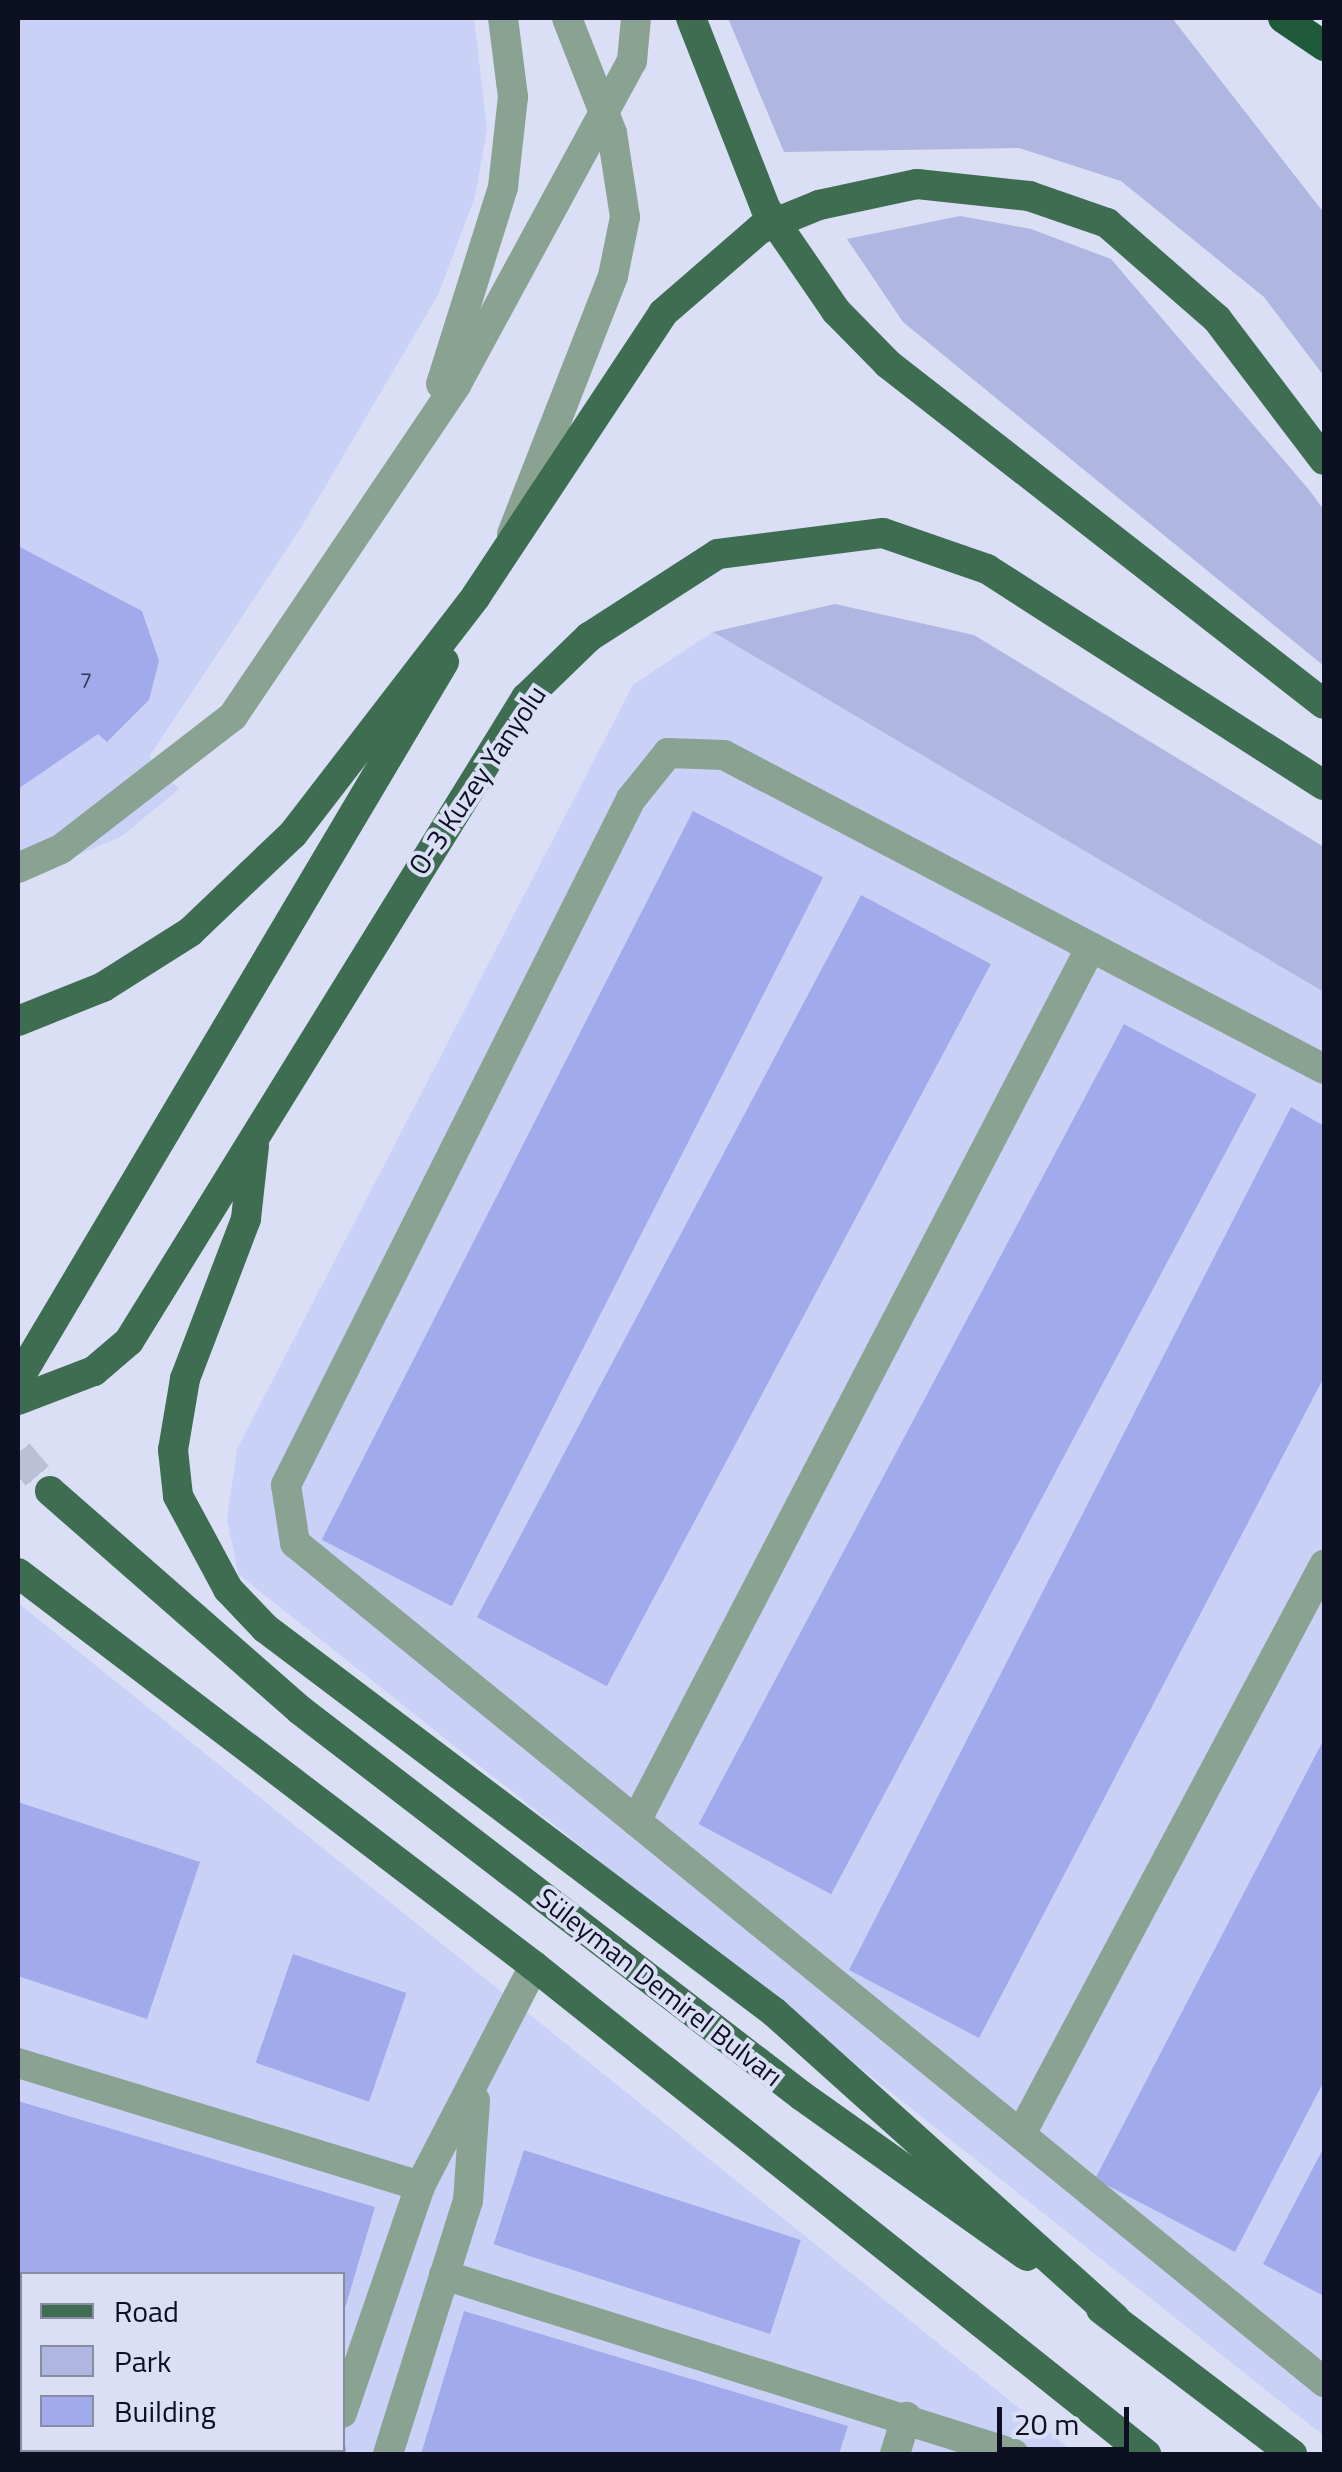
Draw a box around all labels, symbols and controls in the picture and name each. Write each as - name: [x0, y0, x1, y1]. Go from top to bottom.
- house number: 7: [80, 668, 92, 694]
- street label: O-3 Kuzey Yanyolu: [401, 679, 553, 881]
- street label: Süleyman Demirel Bulvarı: [531, 1881, 789, 2093]
- legend: [20, 2272, 345, 2452]
- text: Road: [114, 2288, 179, 2334]
- text: Park: [114, 2338, 171, 2384]
- scale bar: [1002, 2387, 1134, 2449]
- text: Building: [114, 2388, 216, 2434]
- text: 20 m: [1014, 2401, 1079, 2447]

